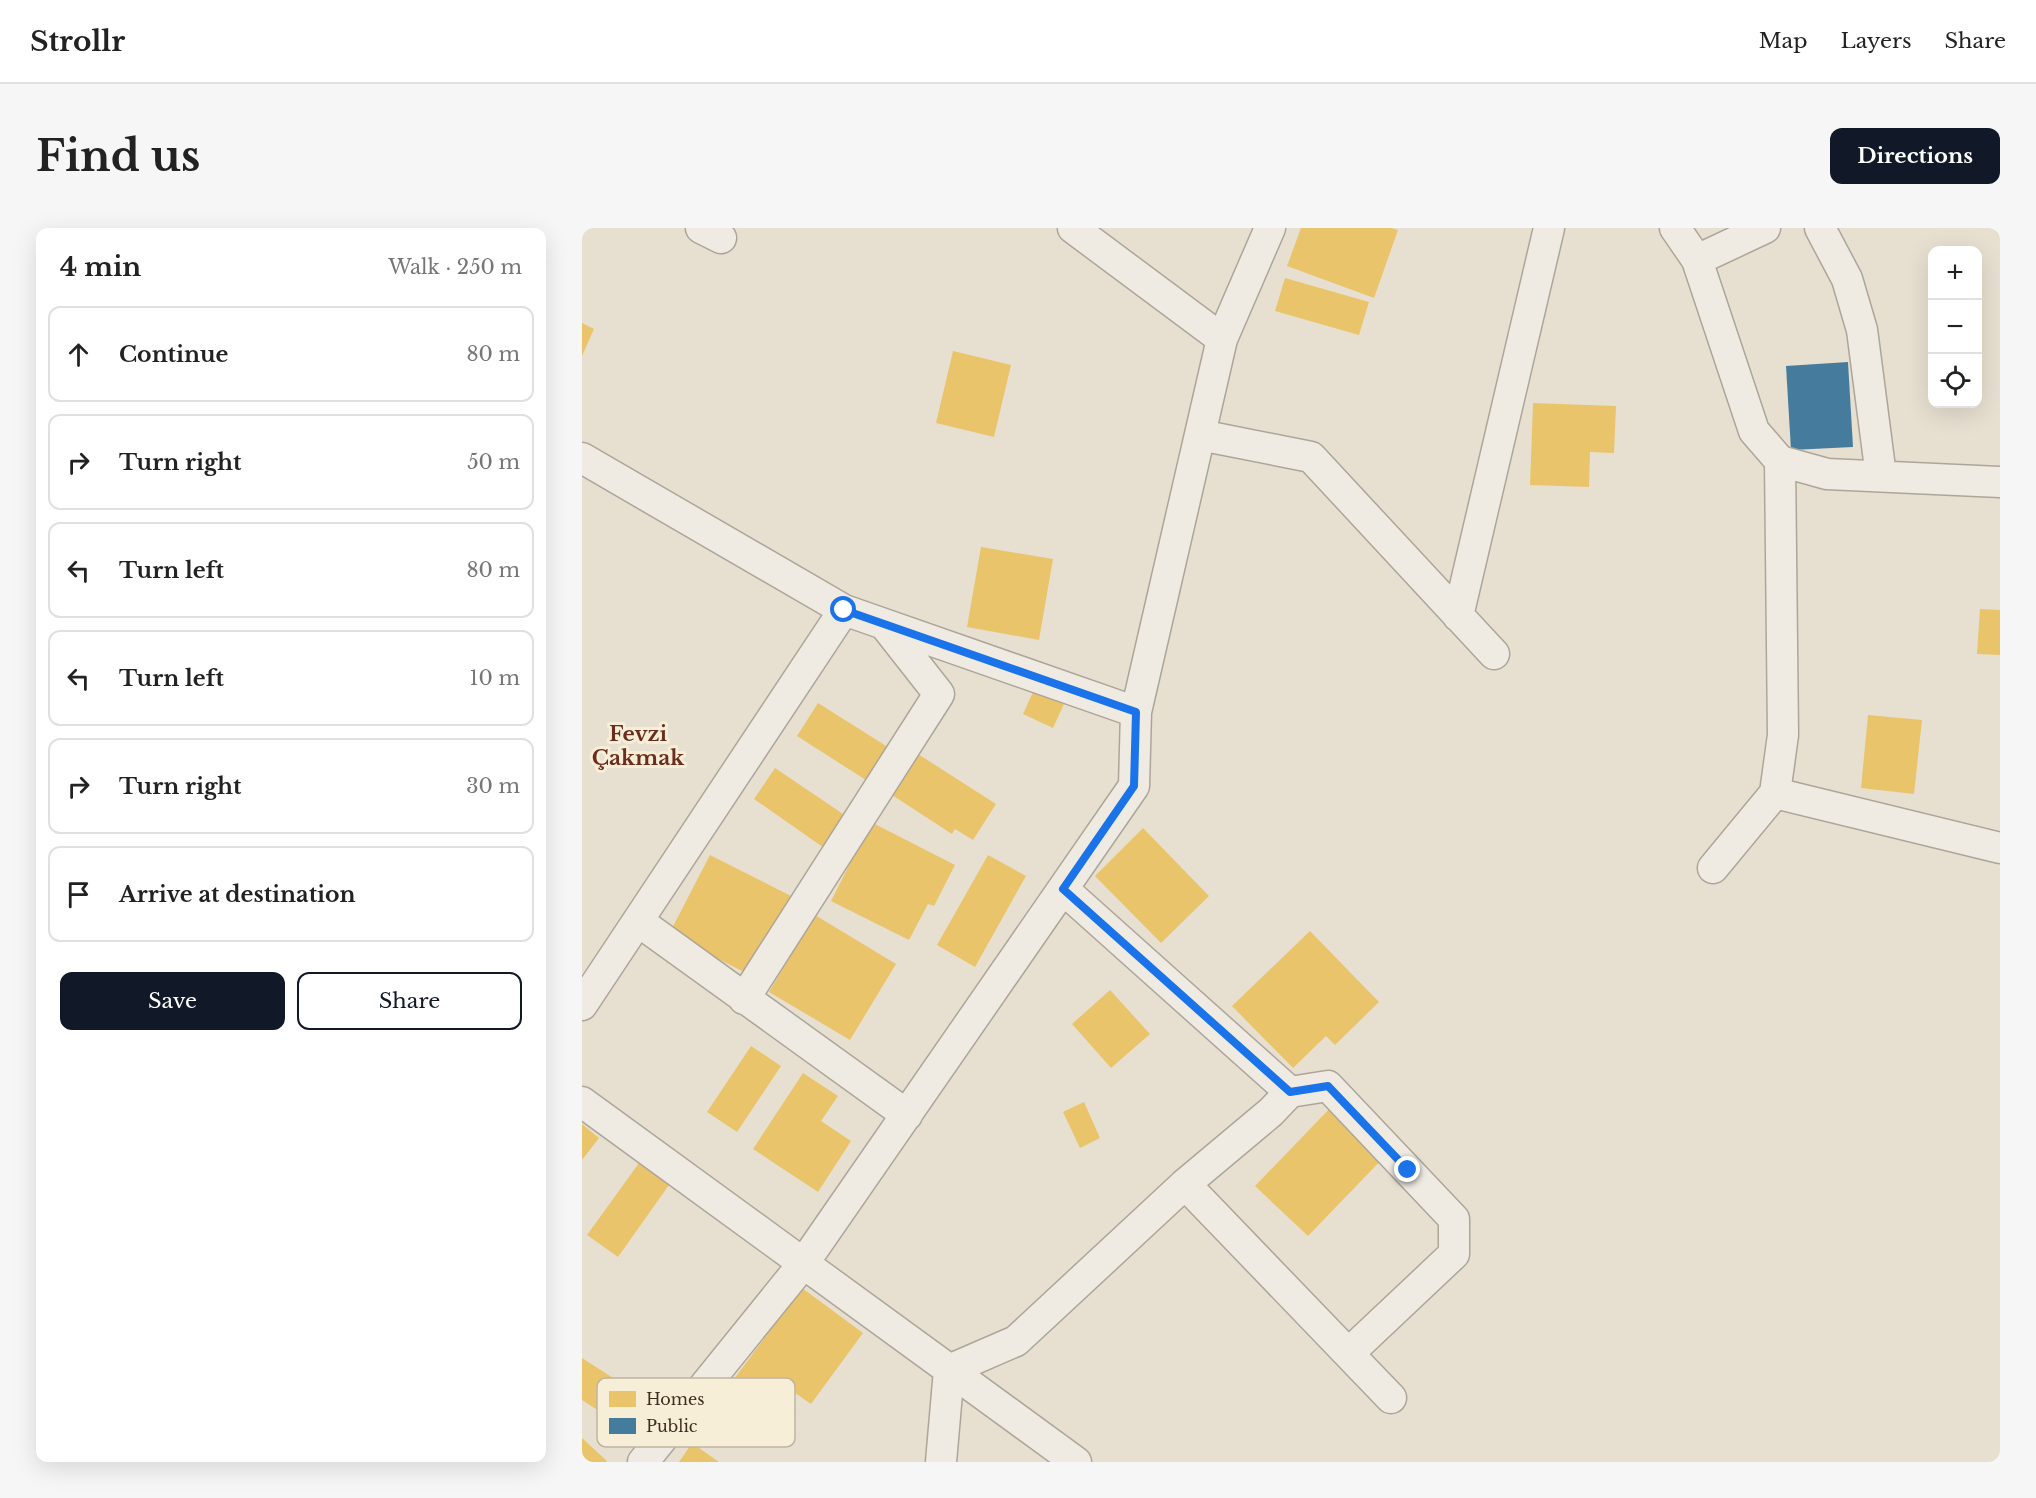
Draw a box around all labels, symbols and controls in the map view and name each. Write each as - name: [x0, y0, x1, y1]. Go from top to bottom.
- text: Strollr: [30, 24, 125, 59]
- text: Map: [1759, 28, 1808, 54]
- text: Layers: [1841, 28, 1912, 54]
- text: Share: [1945, 28, 2006, 54]
- button: Directions: [1830, 128, 2000, 184]
- text: Find us: [36, 130, 200, 182]
- map controls: [1928, 246, 1982, 408]
- button: +: [1928, 246, 1982, 300]
- text: 4 min: [60, 251, 141, 283]
- text: Walk · 250 m: [388, 255, 522, 279]
- button: −: [1928, 300, 1982, 354]
- icon: ahead: [62, 338, 95, 371]
- text: Continue: [119, 341, 228, 368]
- text: 80 m: [466, 342, 520, 366]
- button: locate: [1928, 354, 1982, 408]
- icon: right: [62, 446, 95, 479]
- text: Turn right: [119, 449, 241, 476]
- text: 50 m: [467, 450, 520, 474]
- icon: left: [62, 554, 95, 587]
- text: Turn left: [119, 557, 224, 584]
- text: 80 m: [466, 558, 520, 582]
- route start: [830, 596, 856, 622]
- icon: left: [62, 662, 95, 695]
- text: Turn left: [119, 665, 224, 692]
- text: 10 m: [470, 666, 520, 690]
- district label: Fevzi Çakmak: [592, 721, 685, 771]
- icon: right: [62, 770, 95, 803]
- text: Turn right: [119, 773, 241, 800]
- text: 30 m: [466, 774, 520, 798]
- icon: arrive: [62, 878, 95, 911]
- text: Arrive at destination: [119, 881, 356, 908]
- button: Save: [60, 972, 285, 1030]
- button: Share: [297, 972, 522, 1030]
- route end: [1394, 1156, 1420, 1182]
- legend: [597, 1378, 795, 1447]
- text: Homes: [646, 1389, 704, 1409]
- text: Public: [646, 1416, 698, 1436]

